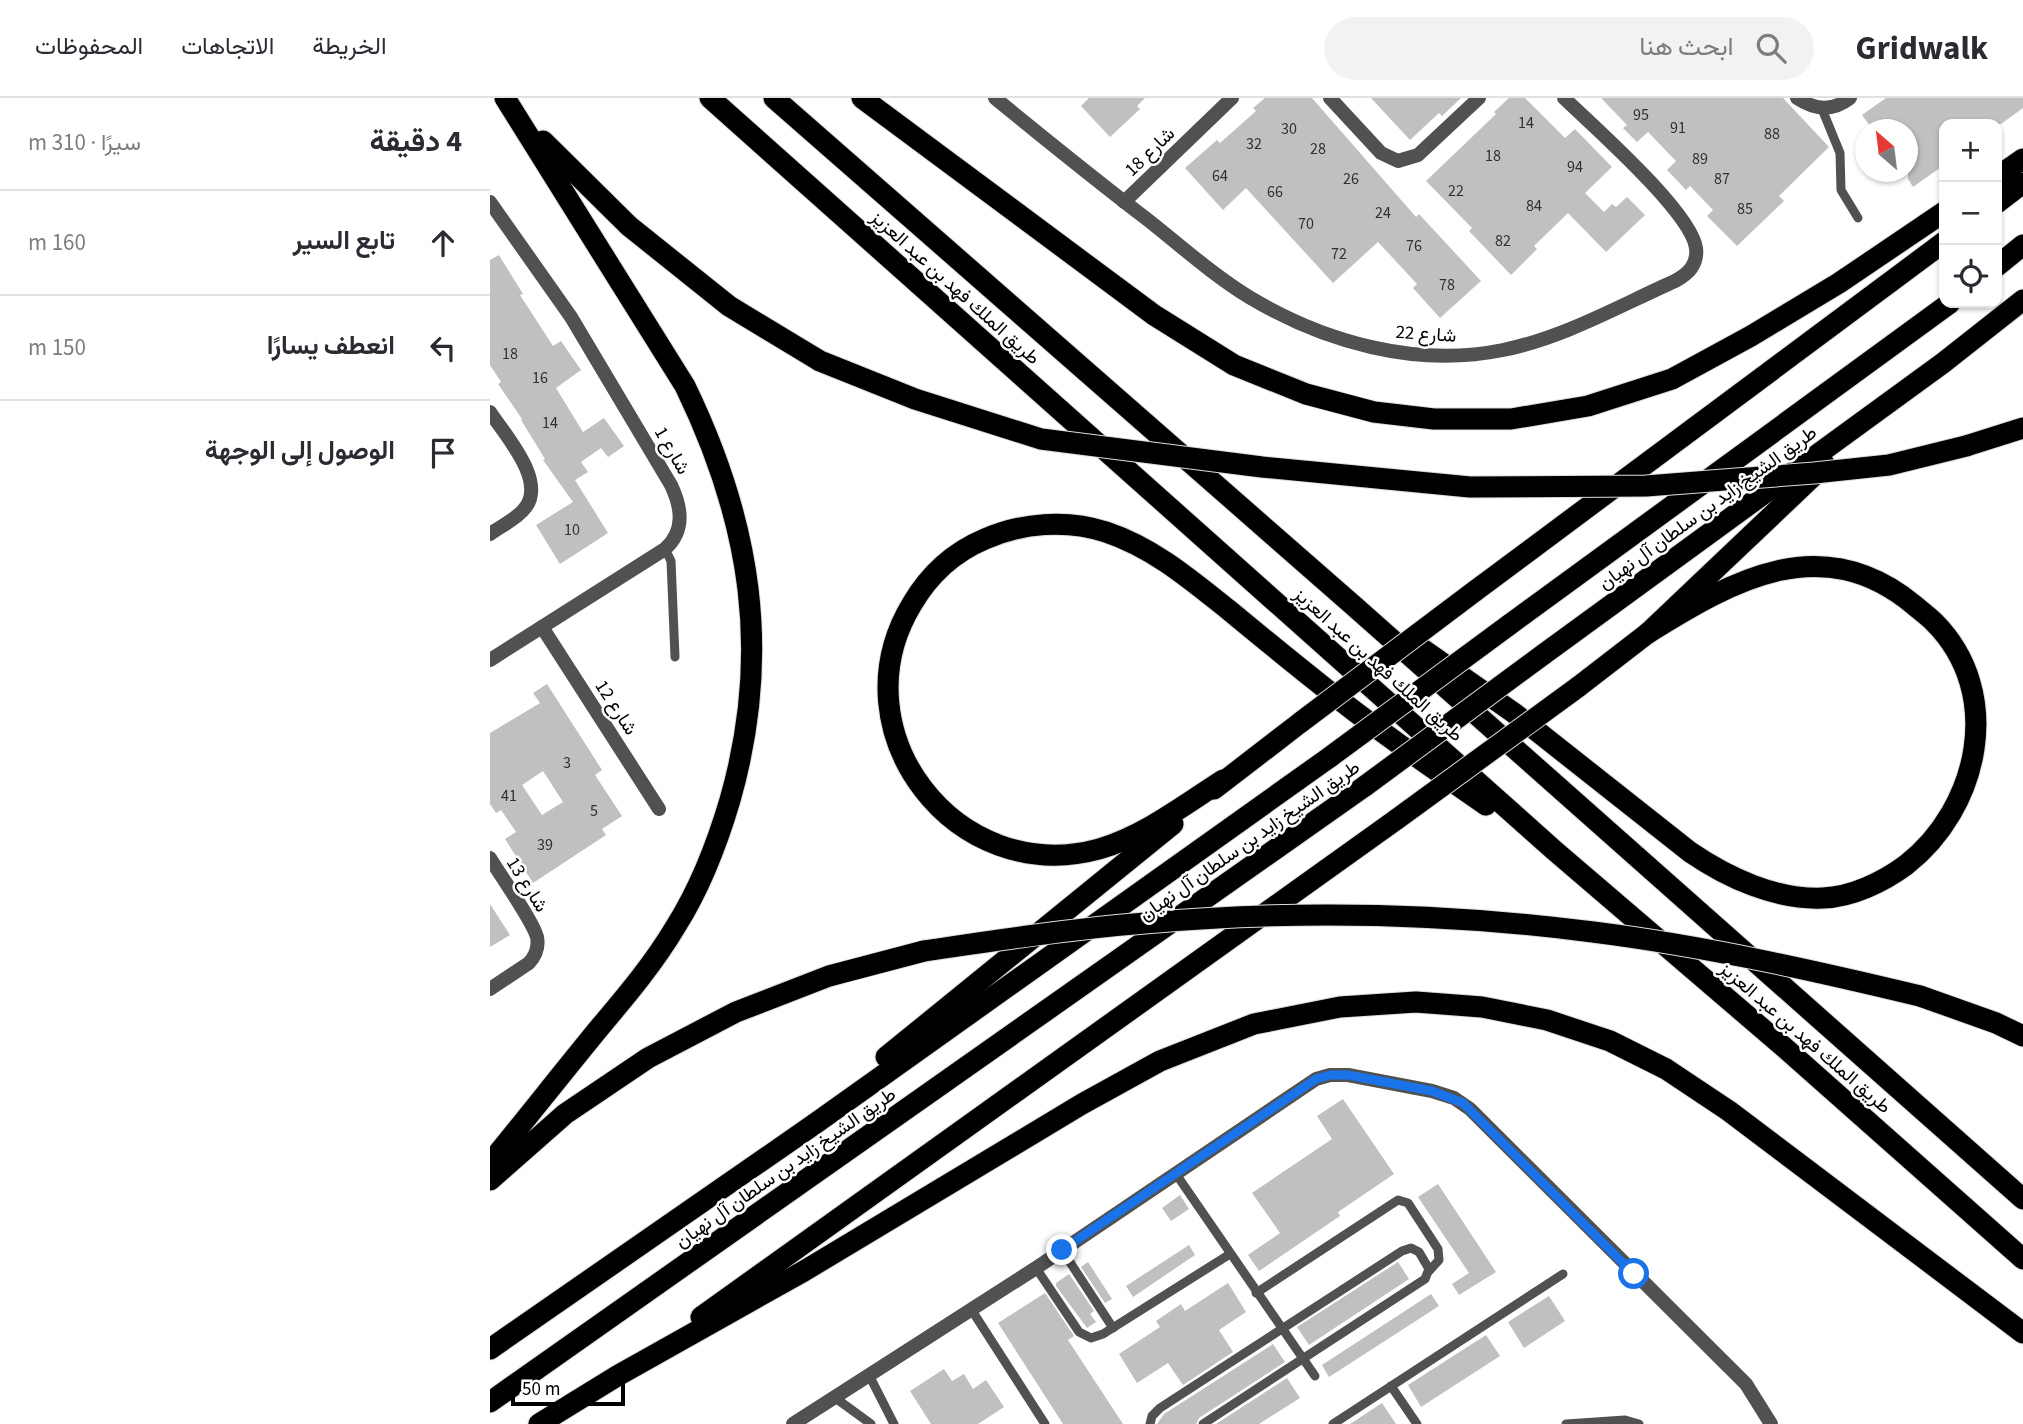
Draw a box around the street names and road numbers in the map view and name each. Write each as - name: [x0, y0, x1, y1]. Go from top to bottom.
- street label: شارع 18: [1119, 121, 1181, 183]
- street label: طريق الملك فهد بن عبد العزيز: [864, 204, 1046, 372]
- street label: شارع 22: [1395, 319, 1457, 350]
- street label: طريق الشيخ زايد بن سلطان آل نهيان: [1593, 420, 1823, 597]
- street label: شارع 1: [647, 422, 696, 480]
- street label: طريق الملك فهد بن عبد العزيز: [1287, 581, 1469, 749]
- street label: شارع 12: [588, 675, 644, 741]
- street label: طريق الشيخ زايد بن سلطان آل نهيان: [1134, 754, 1366, 928]
- street label: شارع 13: [499, 852, 554, 918]
- street label: طريق الملك فهد بن عبد العزيز: [1713, 955, 1897, 1120]
- street label: طريق الشيخ زايد بن سلطان آل نهيان: [670, 1081, 902, 1255]

